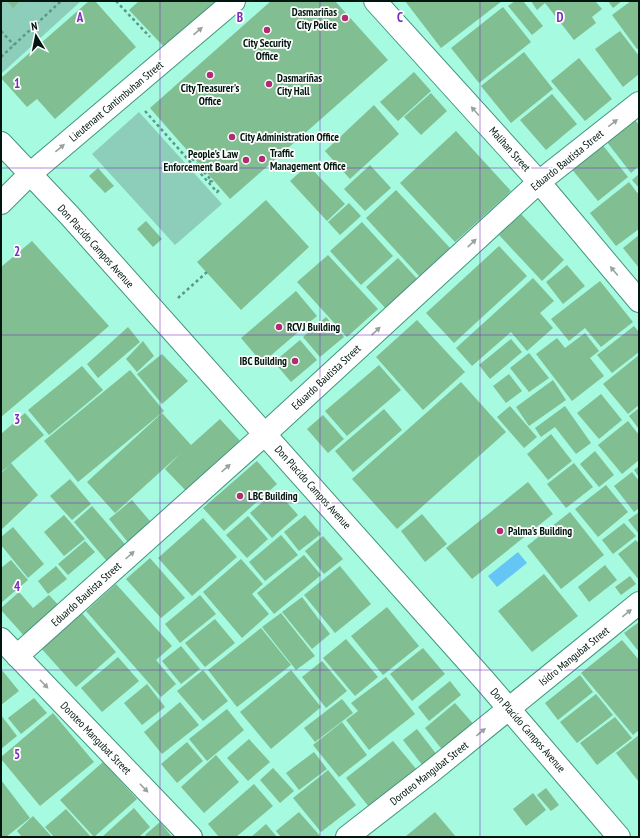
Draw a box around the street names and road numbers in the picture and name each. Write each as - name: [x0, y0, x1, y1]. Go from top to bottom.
- street label: Lieutenant Cantimbuhan Street: [66, 58, 166, 144]
- street label: Malihan Street: [486, 124, 534, 174]
- street label: Eduardo Bautista Street: [528, 126, 606, 194]
- street label: Don Placido Campos Avenue: [55, 201, 137, 291]
- street label: Eduardo Bautista Street: [288, 341, 364, 413]
- street label: Don Placido Campos Avenue: [272, 442, 354, 532]
- street label: Eduardo Bautista Street: [48, 559, 124, 629]
- street label: Isidro Mangubat Street: [536, 623, 612, 689]
- street label: Don Placido Campos Avenue: [488, 685, 569, 775]
- street label: Doroteo Mangubat Street: [58, 699, 134, 777]
- street label: Doroteo Mangubat Street: [387, 738, 471, 808]

